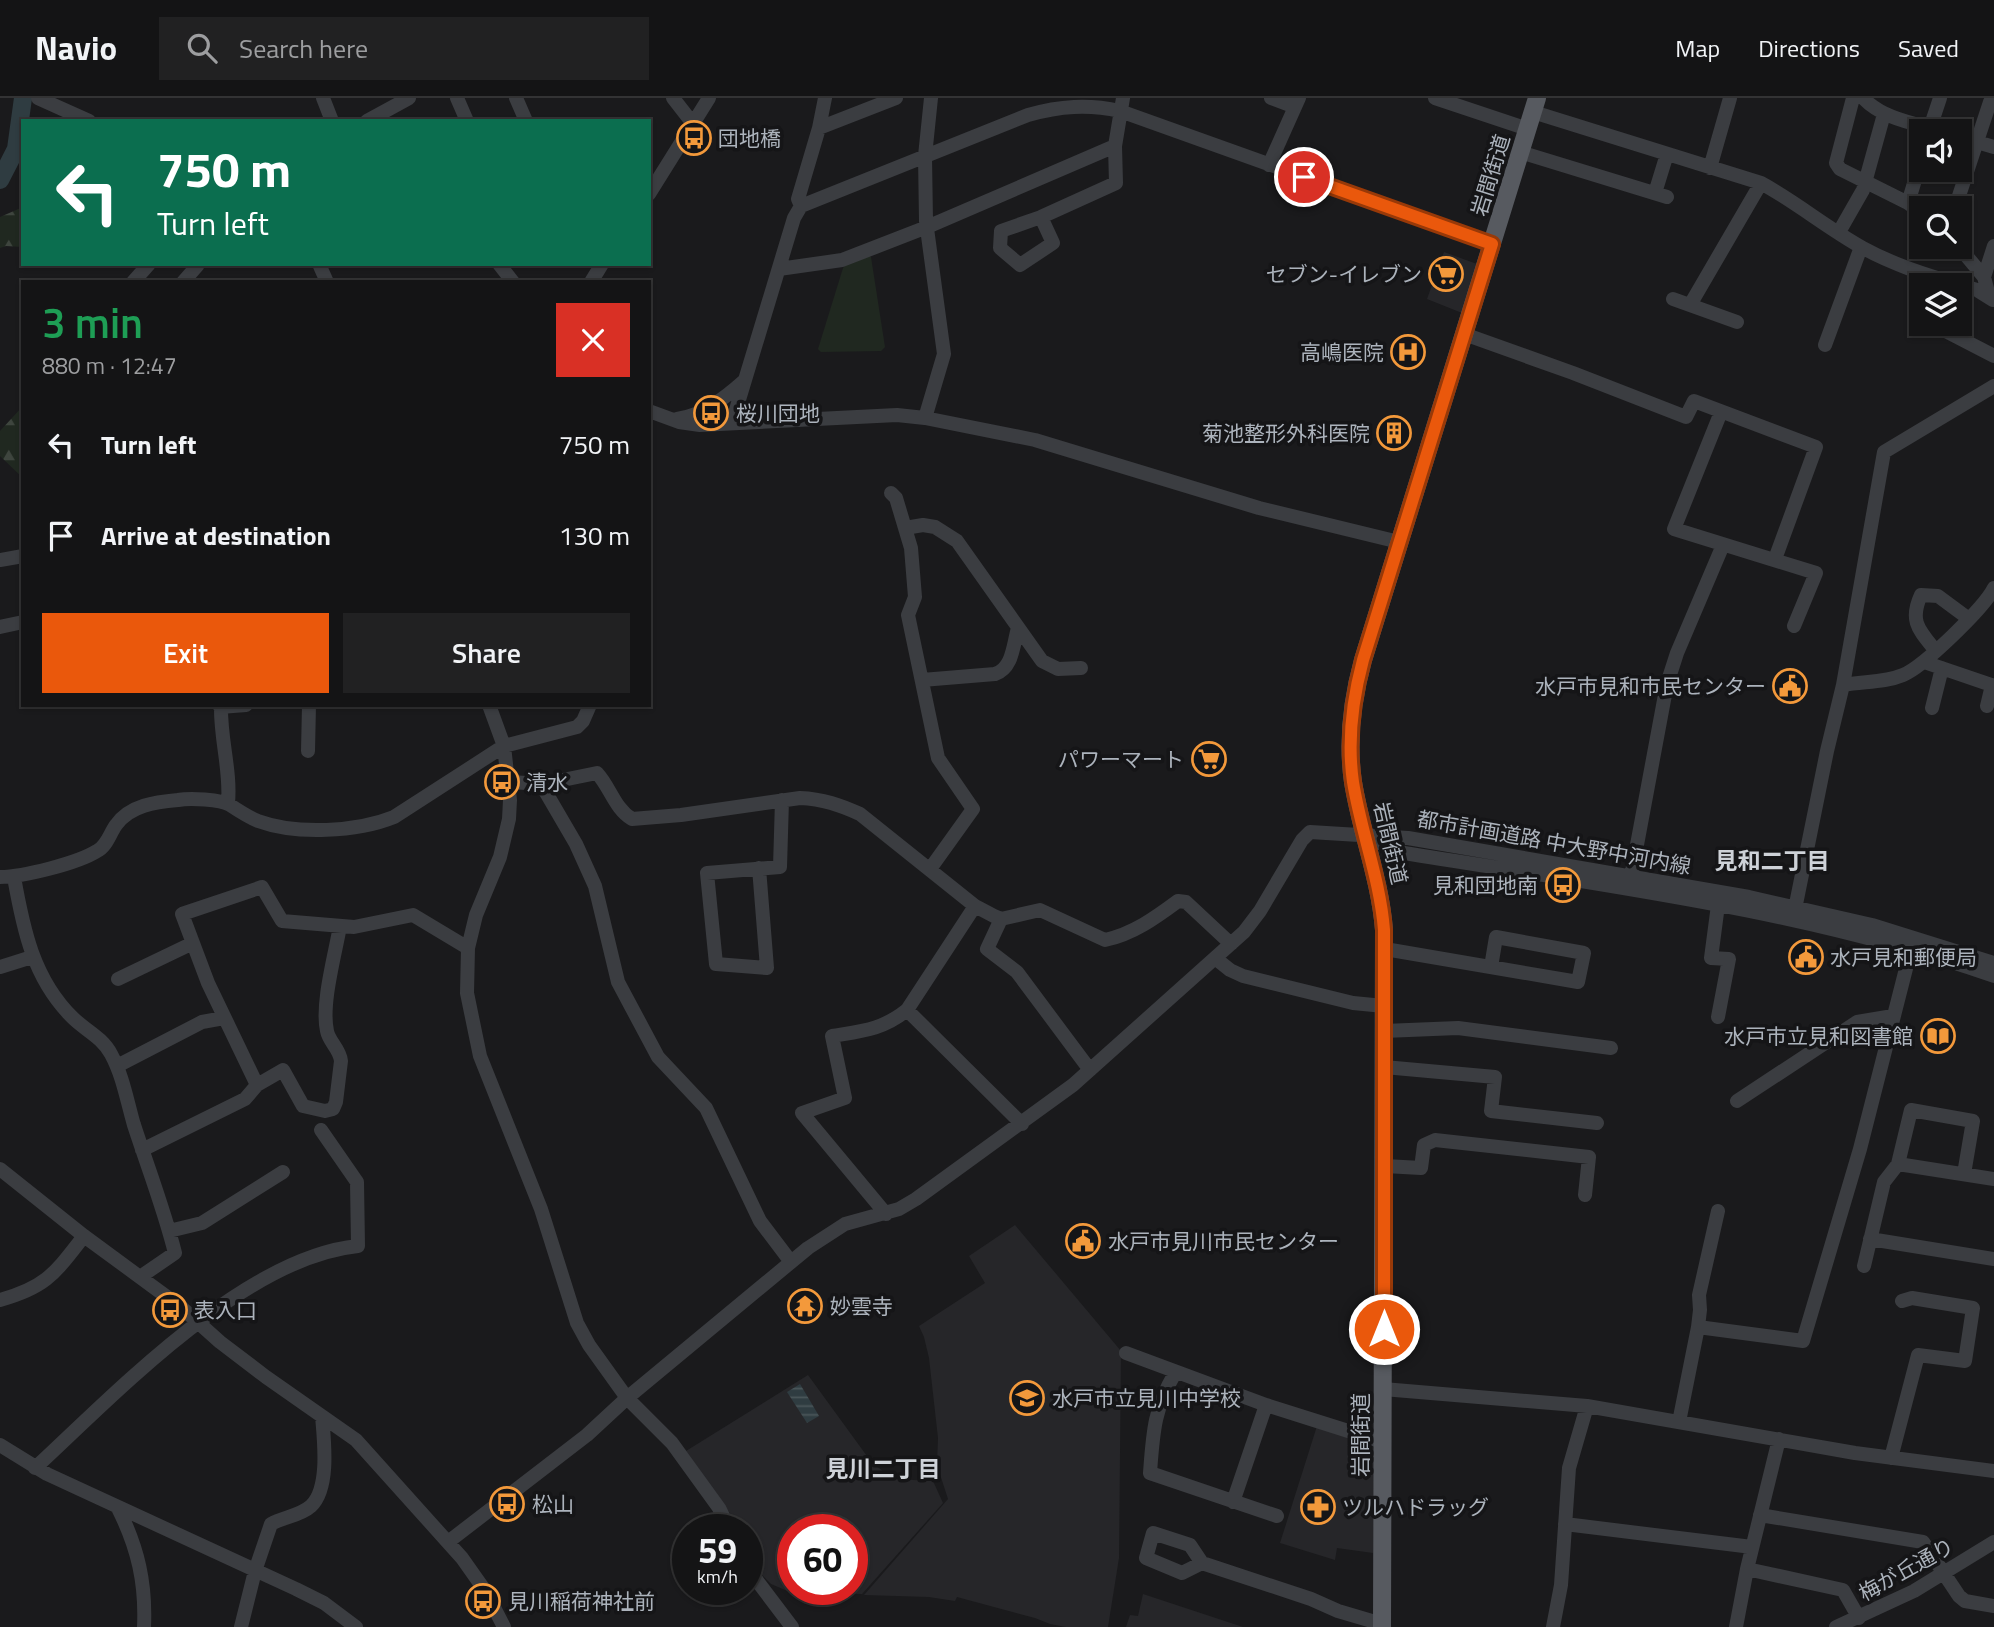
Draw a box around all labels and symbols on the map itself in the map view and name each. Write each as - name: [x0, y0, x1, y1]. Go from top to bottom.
- bus stop icon: 団地橋: [675, 119, 713, 157]
- place label: 団地橋: [718, 122, 781, 154]
- street label: 岩間街道: [1462, 130, 1518, 220]
- pin: [1274, 147, 1334, 207]
- supermarket icon: セブン-イレブン: [1427, 255, 1465, 293]
- place label: セブン-イレブン: [1266, 258, 1422, 290]
- hospital icon: 高嶋医院: [1389, 333, 1427, 371]
- place label: 高嶋医院: [1300, 336, 1384, 368]
- bus stop icon: 桜川団地: [692, 394, 730, 432]
- place label: 桜川団地: [736, 397, 820, 429]
- building icon: 菊池整形外科医院: [1375, 414, 1413, 452]
- place label: 菊池整形外科医院: [1202, 417, 1370, 449]
- public building icon: 水戸市見和市民センター: [1771, 667, 1809, 705]
- place label: 水戸市見和市民センター: [1535, 670, 1766, 702]
- supermarket icon: パワーマート: [1190, 740, 1228, 778]
- place label: パワーマート: [1058, 743, 1184, 775]
- bus stop icon: 清水: [483, 763, 521, 801]
- place label: 清水: [526, 766, 568, 798]
- street label: 岩間街道: [1366, 798, 1416, 888]
- street label: 都市計画道路 中大野中河内線: [1415, 802, 1693, 882]
- district label: 見和二丁目: [1715, 843, 1830, 878]
- bus stop icon: 見和団地南: [1544, 866, 1582, 904]
- place label: 見和団地南: [1433, 869, 1538, 901]
- public building icon: 水戸見和郵便局: [1787, 938, 1825, 976]
- place label: 水戸見和郵便局: [1830, 941, 1977, 973]
- library icon: 水戸市立見和図書館: [1919, 1017, 1957, 1055]
- place label: 水戸市立見和図書館: [1724, 1020, 1913, 1052]
- public building icon: 水戸市見川市民センター: [1064, 1222, 1102, 1260]
- place label: 水戸市見川市民センター: [1108, 1225, 1339, 1257]
- temple icon: 妙雲寺: [786, 1287, 824, 1325]
- place label: 妙雲寺: [830, 1290, 893, 1322]
- bus stop icon: 表入口: [151, 1291, 189, 1329]
- position arrow: [1347, 1292, 1421, 1366]
- place label: 表入口: [194, 1294, 257, 1326]
- school or university icon: 水戸市立見川中学校: [1008, 1379, 1046, 1417]
- place label: 水戸市立見川中学校: [1052, 1382, 1241, 1414]
- street label: 岩間街道: [1344, 1393, 1376, 1477]
- district label: 見川二丁目: [826, 1451, 941, 1486]
- bus stop icon: 松山: [488, 1485, 526, 1523]
- place label: 松山: [532, 1488, 574, 1520]
- pharmacy icon: ツルハドラッグ: [1299, 1488, 1337, 1526]
- place label: ツルハドラッグ: [1342, 1491, 1489, 1523]
- speed limit sign: 60: [777, 1514, 868, 1605]
- street label: 梅が丘通り: [1852, 1530, 1960, 1608]
- bus stop icon: 見川稲荷神社前: [464, 1582, 502, 1620]
- place label: 見川稲荷神社前: [508, 1585, 655, 1617]

